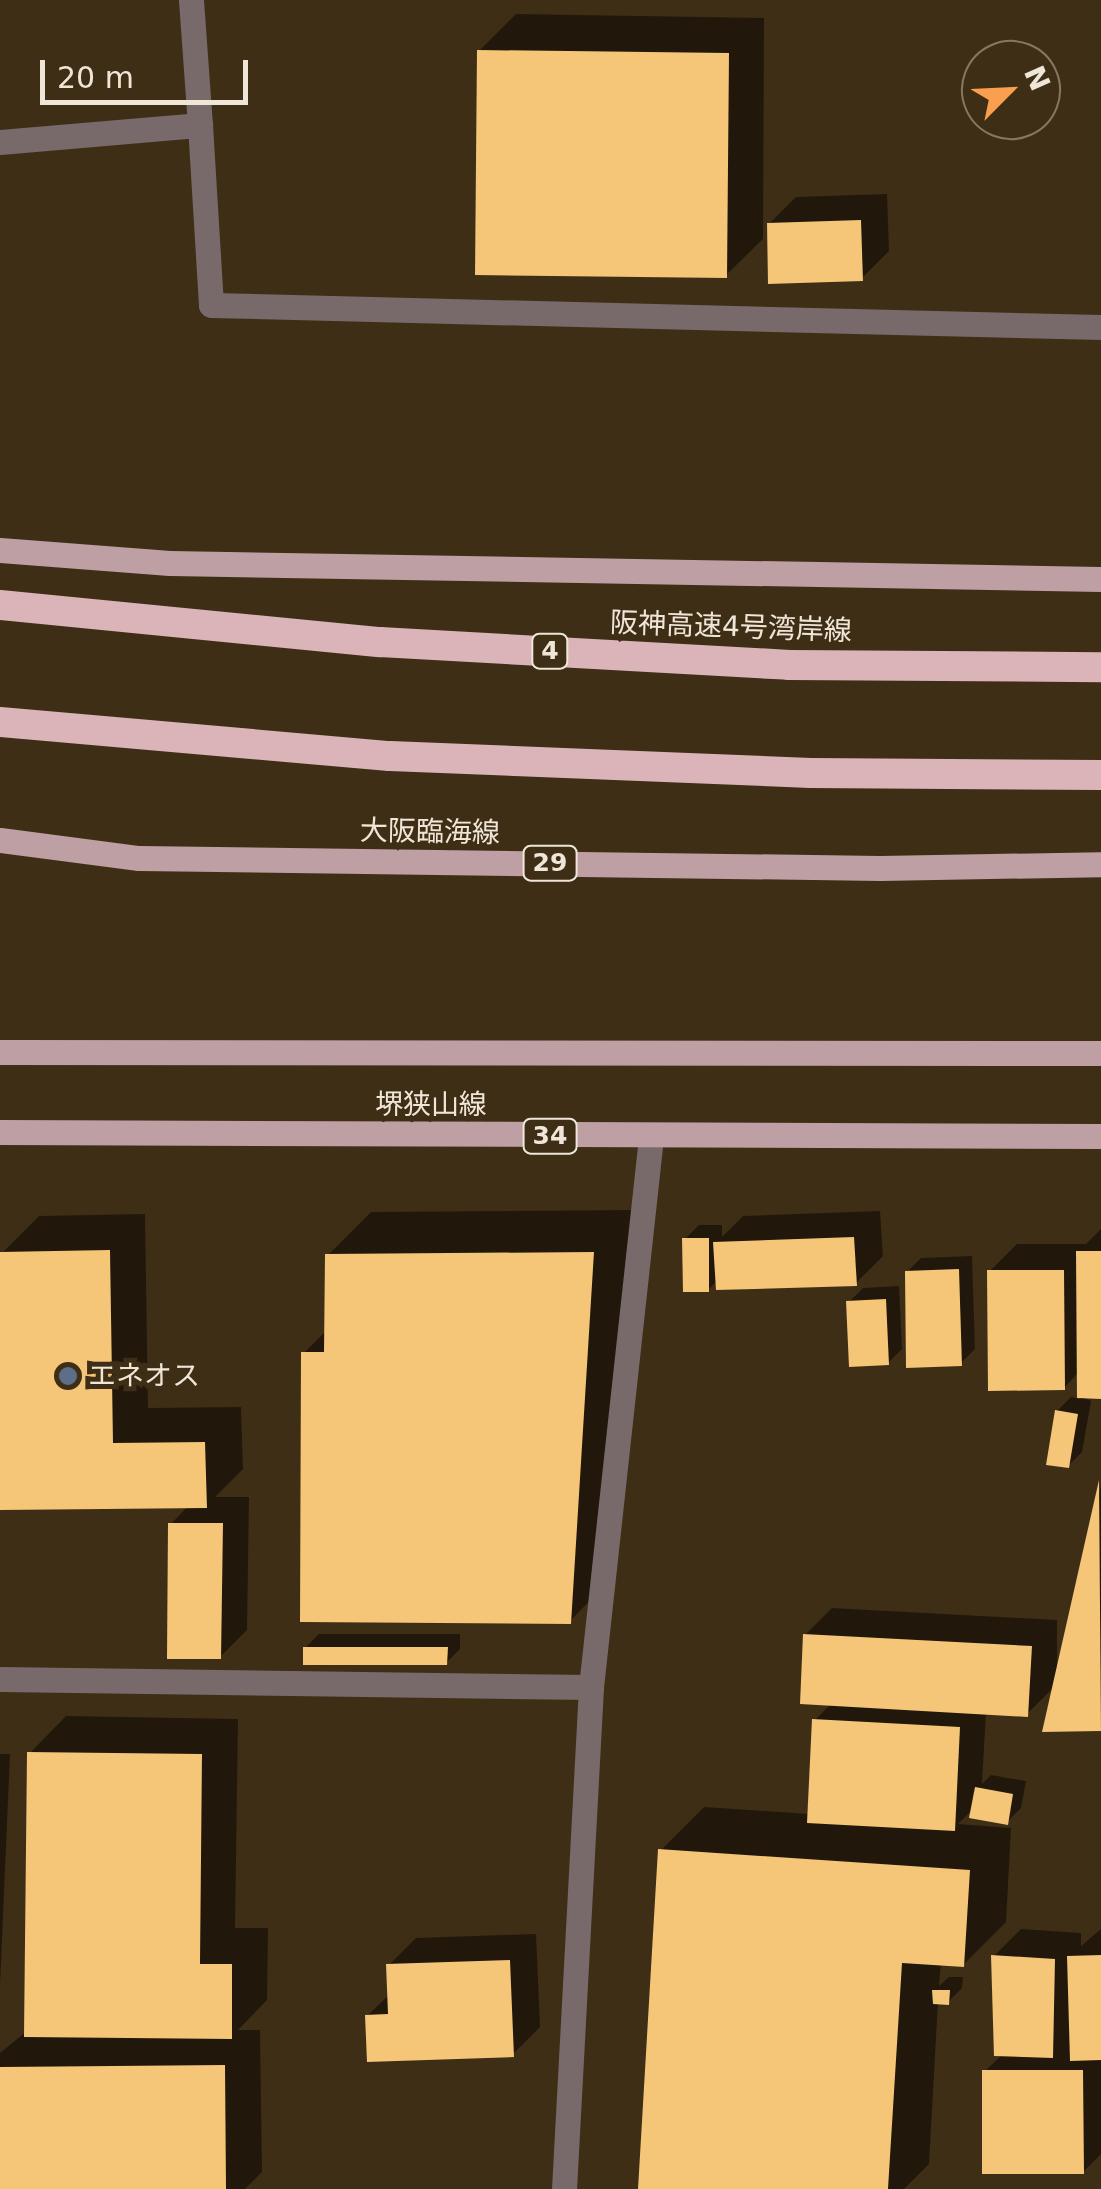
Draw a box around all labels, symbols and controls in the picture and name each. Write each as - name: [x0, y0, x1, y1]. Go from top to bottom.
- scale bar: [45, 40, 252, 102]
- north arrow: [961, 40, 1061, 140]
- text: 20 m: [57, 60, 134, 95]
- text: N: [1017, 61, 1057, 96]
- street label: 阪神高速4号湾岸線: [610, 606, 852, 648]
- road number: 4: [530, 631, 570, 671]
- street label: 大阪臨海線: [360, 814, 500, 850]
- road number: 29: [522, 843, 578, 883]
- street label: 堺狭山線: [375, 1088, 487, 1122]
- road number: 34: [522, 1116, 578, 1156]
- place label: エネオス: [88, 1359, 200, 1393]
- marker: エネオス: [57, 1365, 79, 1387]

